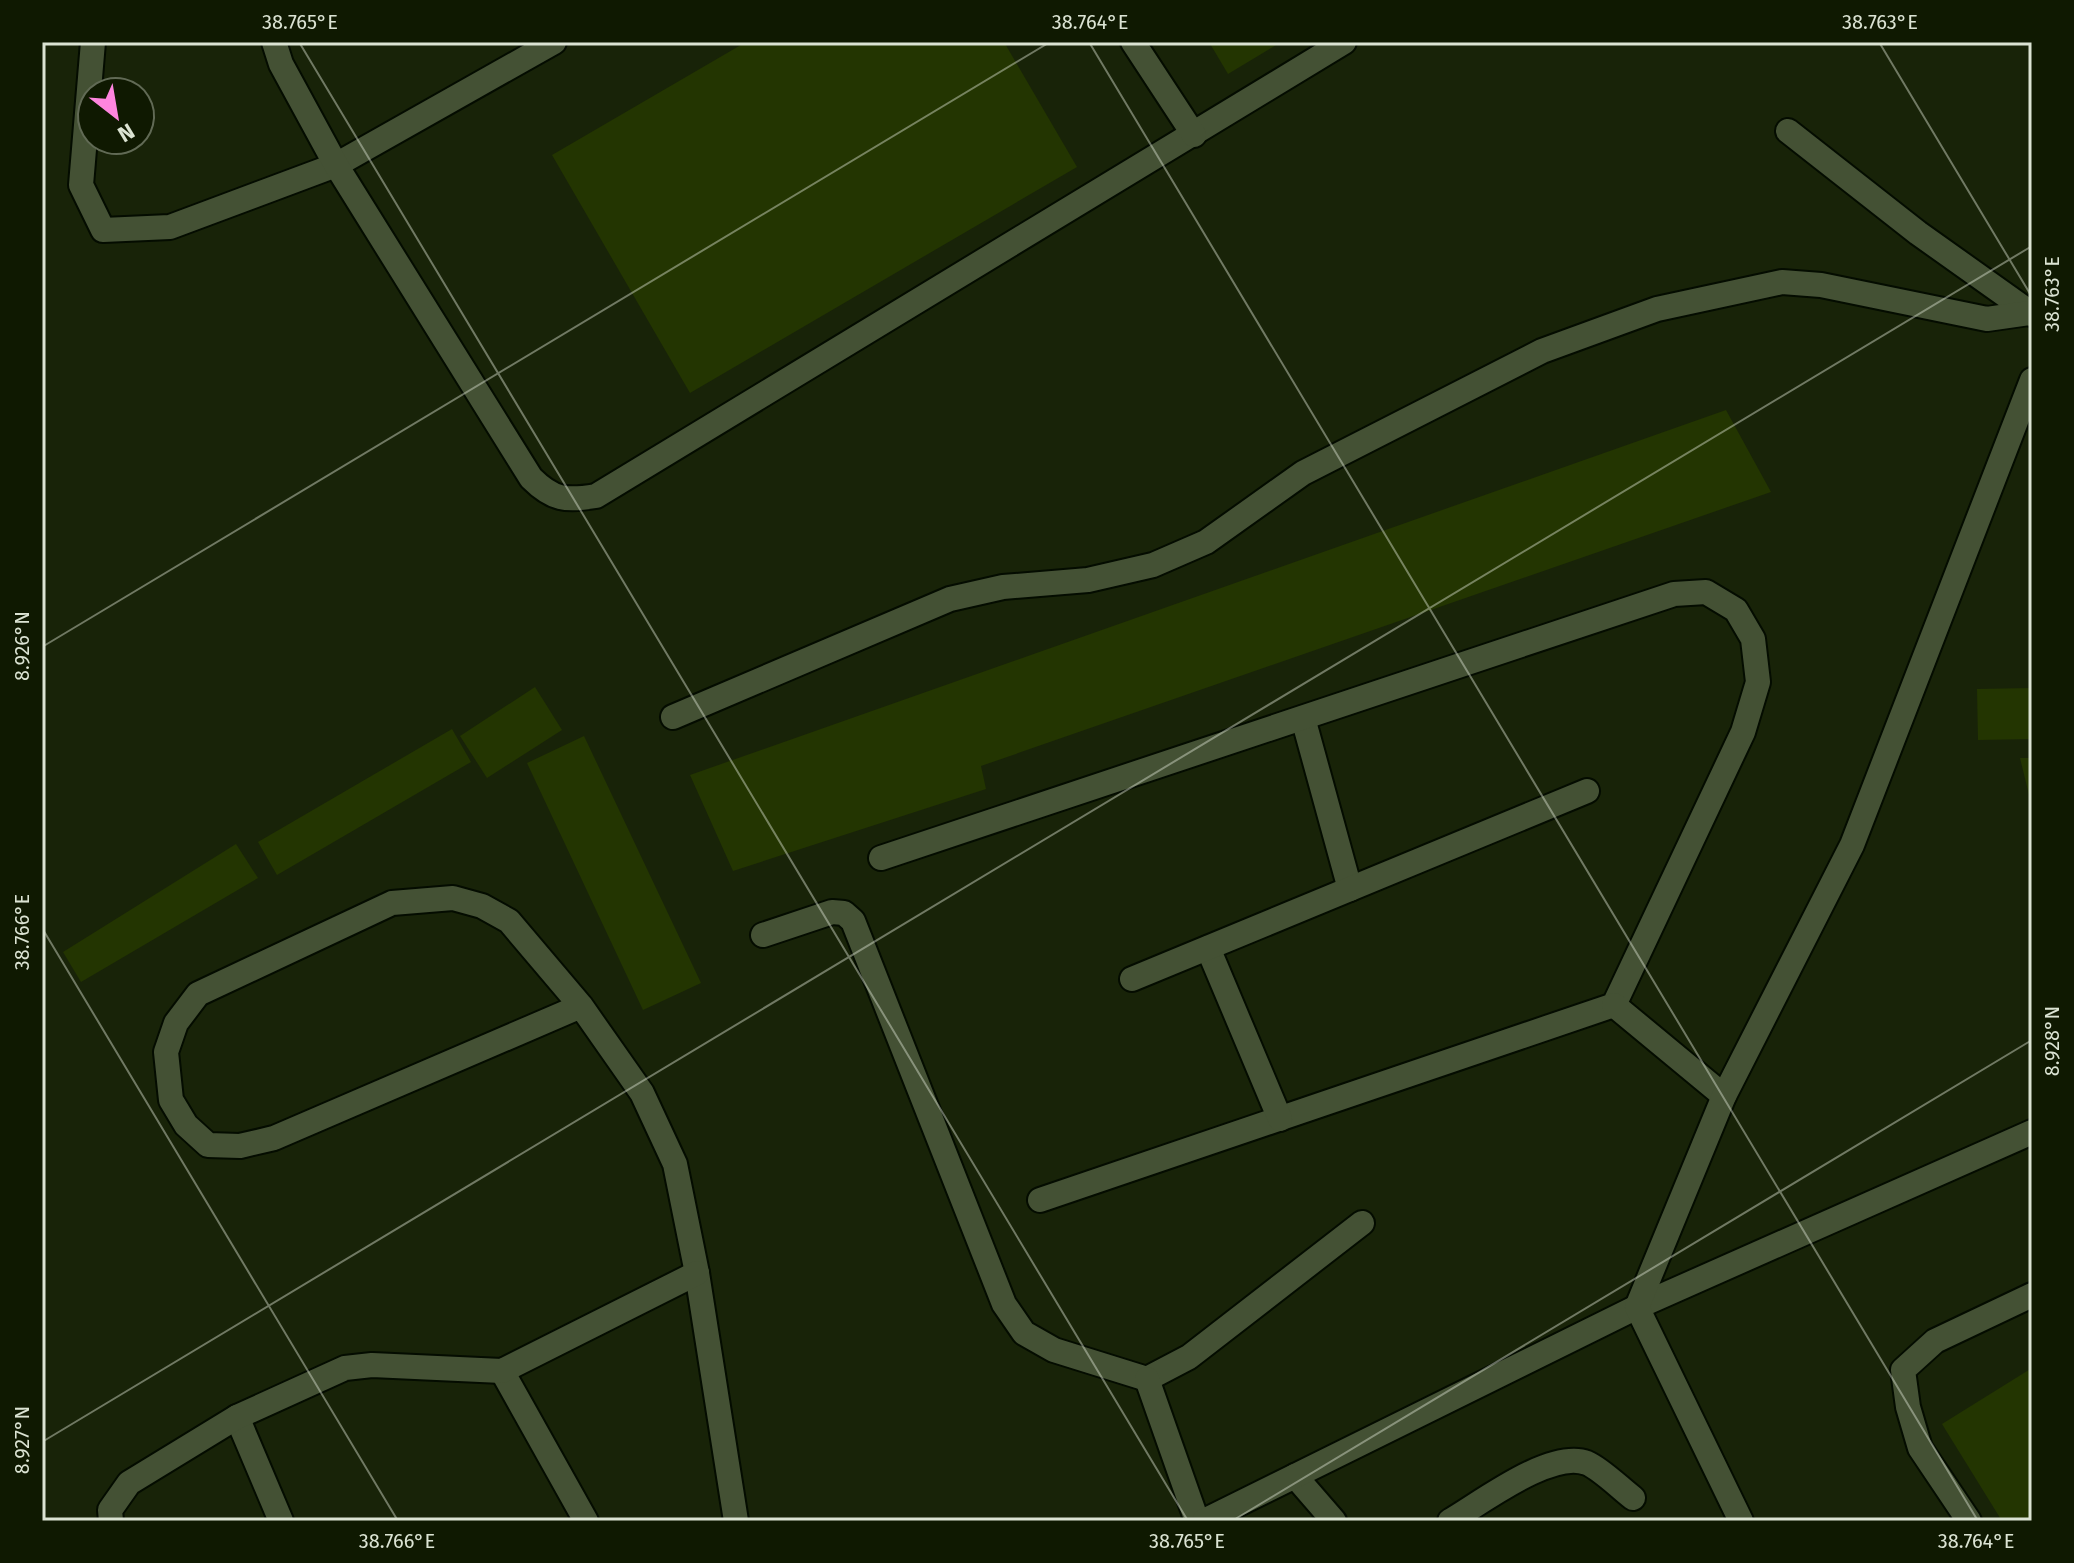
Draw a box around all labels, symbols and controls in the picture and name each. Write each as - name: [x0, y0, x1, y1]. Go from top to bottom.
- text: 38.765°E: [262, 10, 338, 34]
- text: 38.764°E: [1052, 10, 1128, 34]
- text: 38.763°E: [1842, 10, 1918, 34]
- north arrow: [76, 76, 156, 156]
- text: N: [113, 117, 139, 148]
- text: 38.763°E: [2040, 256, 2064, 332]
- text: 8.926°N: [10, 611, 34, 681]
- text: 38.766°E: [10, 894, 34, 970]
- text: 8.928°N: [2040, 1006, 2064, 1076]
- text: 8.927°N: [10, 1406, 34, 1474]
- text: 38.766°E: [359, 1529, 435, 1553]
- text: 38.765°E: [1149, 1529, 1225, 1553]
- text: 38.764°E: [1938, 1529, 2014, 1553]

